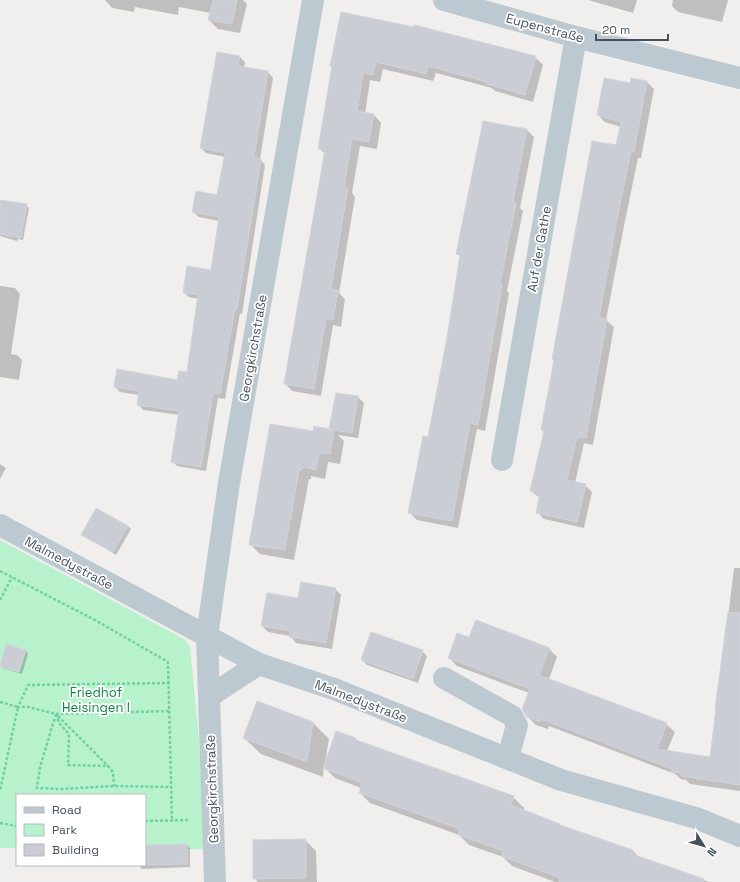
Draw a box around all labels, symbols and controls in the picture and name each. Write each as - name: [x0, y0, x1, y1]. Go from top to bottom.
- street label: Eupenstraße: [504, 9, 586, 47]
- scale bar: [596, 16, 668, 42]
- text: 20 m: [602, 22, 630, 38]
- street label: Auf der Gathe: [523, 205, 555, 293]
- street label: Georgkirchstraße: [235, 293, 271, 403]
- street label: Malmedystraße: [22, 533, 116, 593]
- street label: Malmedystraße: [312, 676, 410, 726]
- park label: Friedhof Heisingen I: [62, 684, 130, 716]
- street label: Georgkirchstraße: [202, 734, 222, 844]
- legend: [16, 794, 146, 866]
- text: Road: [52, 802, 81, 818]
- text: Park: [52, 822, 77, 838]
- north arrow: [684, 826, 724, 866]
- text: Building: [52, 842, 99, 858]
- text: N: [704, 845, 720, 859]

